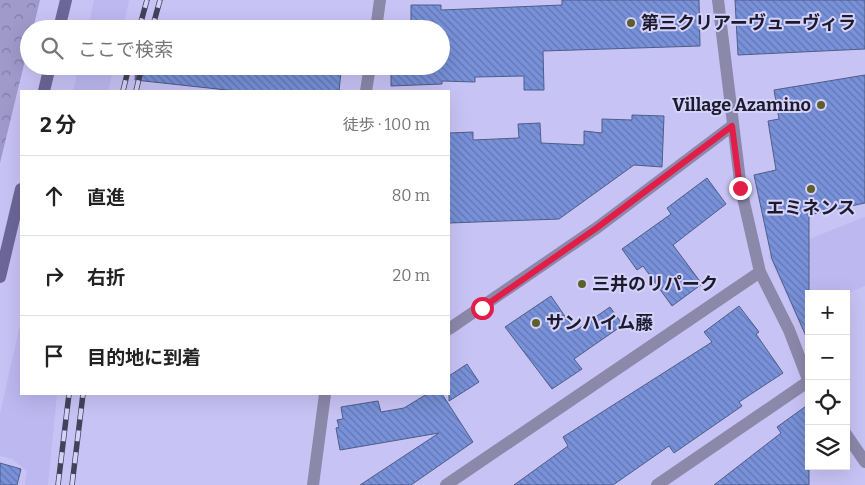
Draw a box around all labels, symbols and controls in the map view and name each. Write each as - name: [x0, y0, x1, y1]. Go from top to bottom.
- place label: 第三クリアーヴューヴィラ: [641, 12, 856, 34]
- marker: 第三クリアーヴューヴィラ: [625, 17, 637, 29]
- search box: [20, 20, 450, 75]
- icon: search: [38, 34, 66, 62]
- text: ここで検索: [78, 38, 173, 61]
- place label: Village Azamino: [672, 94, 811, 116]
- marker: Village Azamino: [815, 99, 827, 111]
- text: 2 分: [40, 112, 77, 138]
- text: 徒歩 · 100 m: [343, 115, 430, 134]
- route end: [729, 177, 752, 200]
- icon: ahead: [40, 182, 68, 210]
- marker: エミネンス: [805, 183, 817, 195]
- text: 直進: [87, 186, 125, 209]
- text: 80 m: [392, 186, 430, 205]
- place label: エミネンス: [766, 197, 856, 219]
- icon: right: [40, 262, 68, 290]
- text: 右折: [87, 266, 125, 289]
- text: 20 m: [393, 266, 430, 285]
- place label: 三井のリパーク: [592, 273, 718, 295]
- marker: 三井のリパーク: [576, 278, 588, 290]
- map controls: [805, 290, 850, 470]
- button: +: [805, 290, 850, 335]
- route start: [471, 297, 494, 320]
- place label: サンハイム藤: [546, 312, 653, 334]
- marker: サンハイム藤: [530, 317, 542, 329]
- button: −: [805, 335, 850, 380]
- icon: arrive: [40, 342, 68, 370]
- text: 目的地に到着: [87, 346, 201, 369]
- button: locate: [805, 380, 850, 425]
- button: layers: [805, 425, 850, 470]

